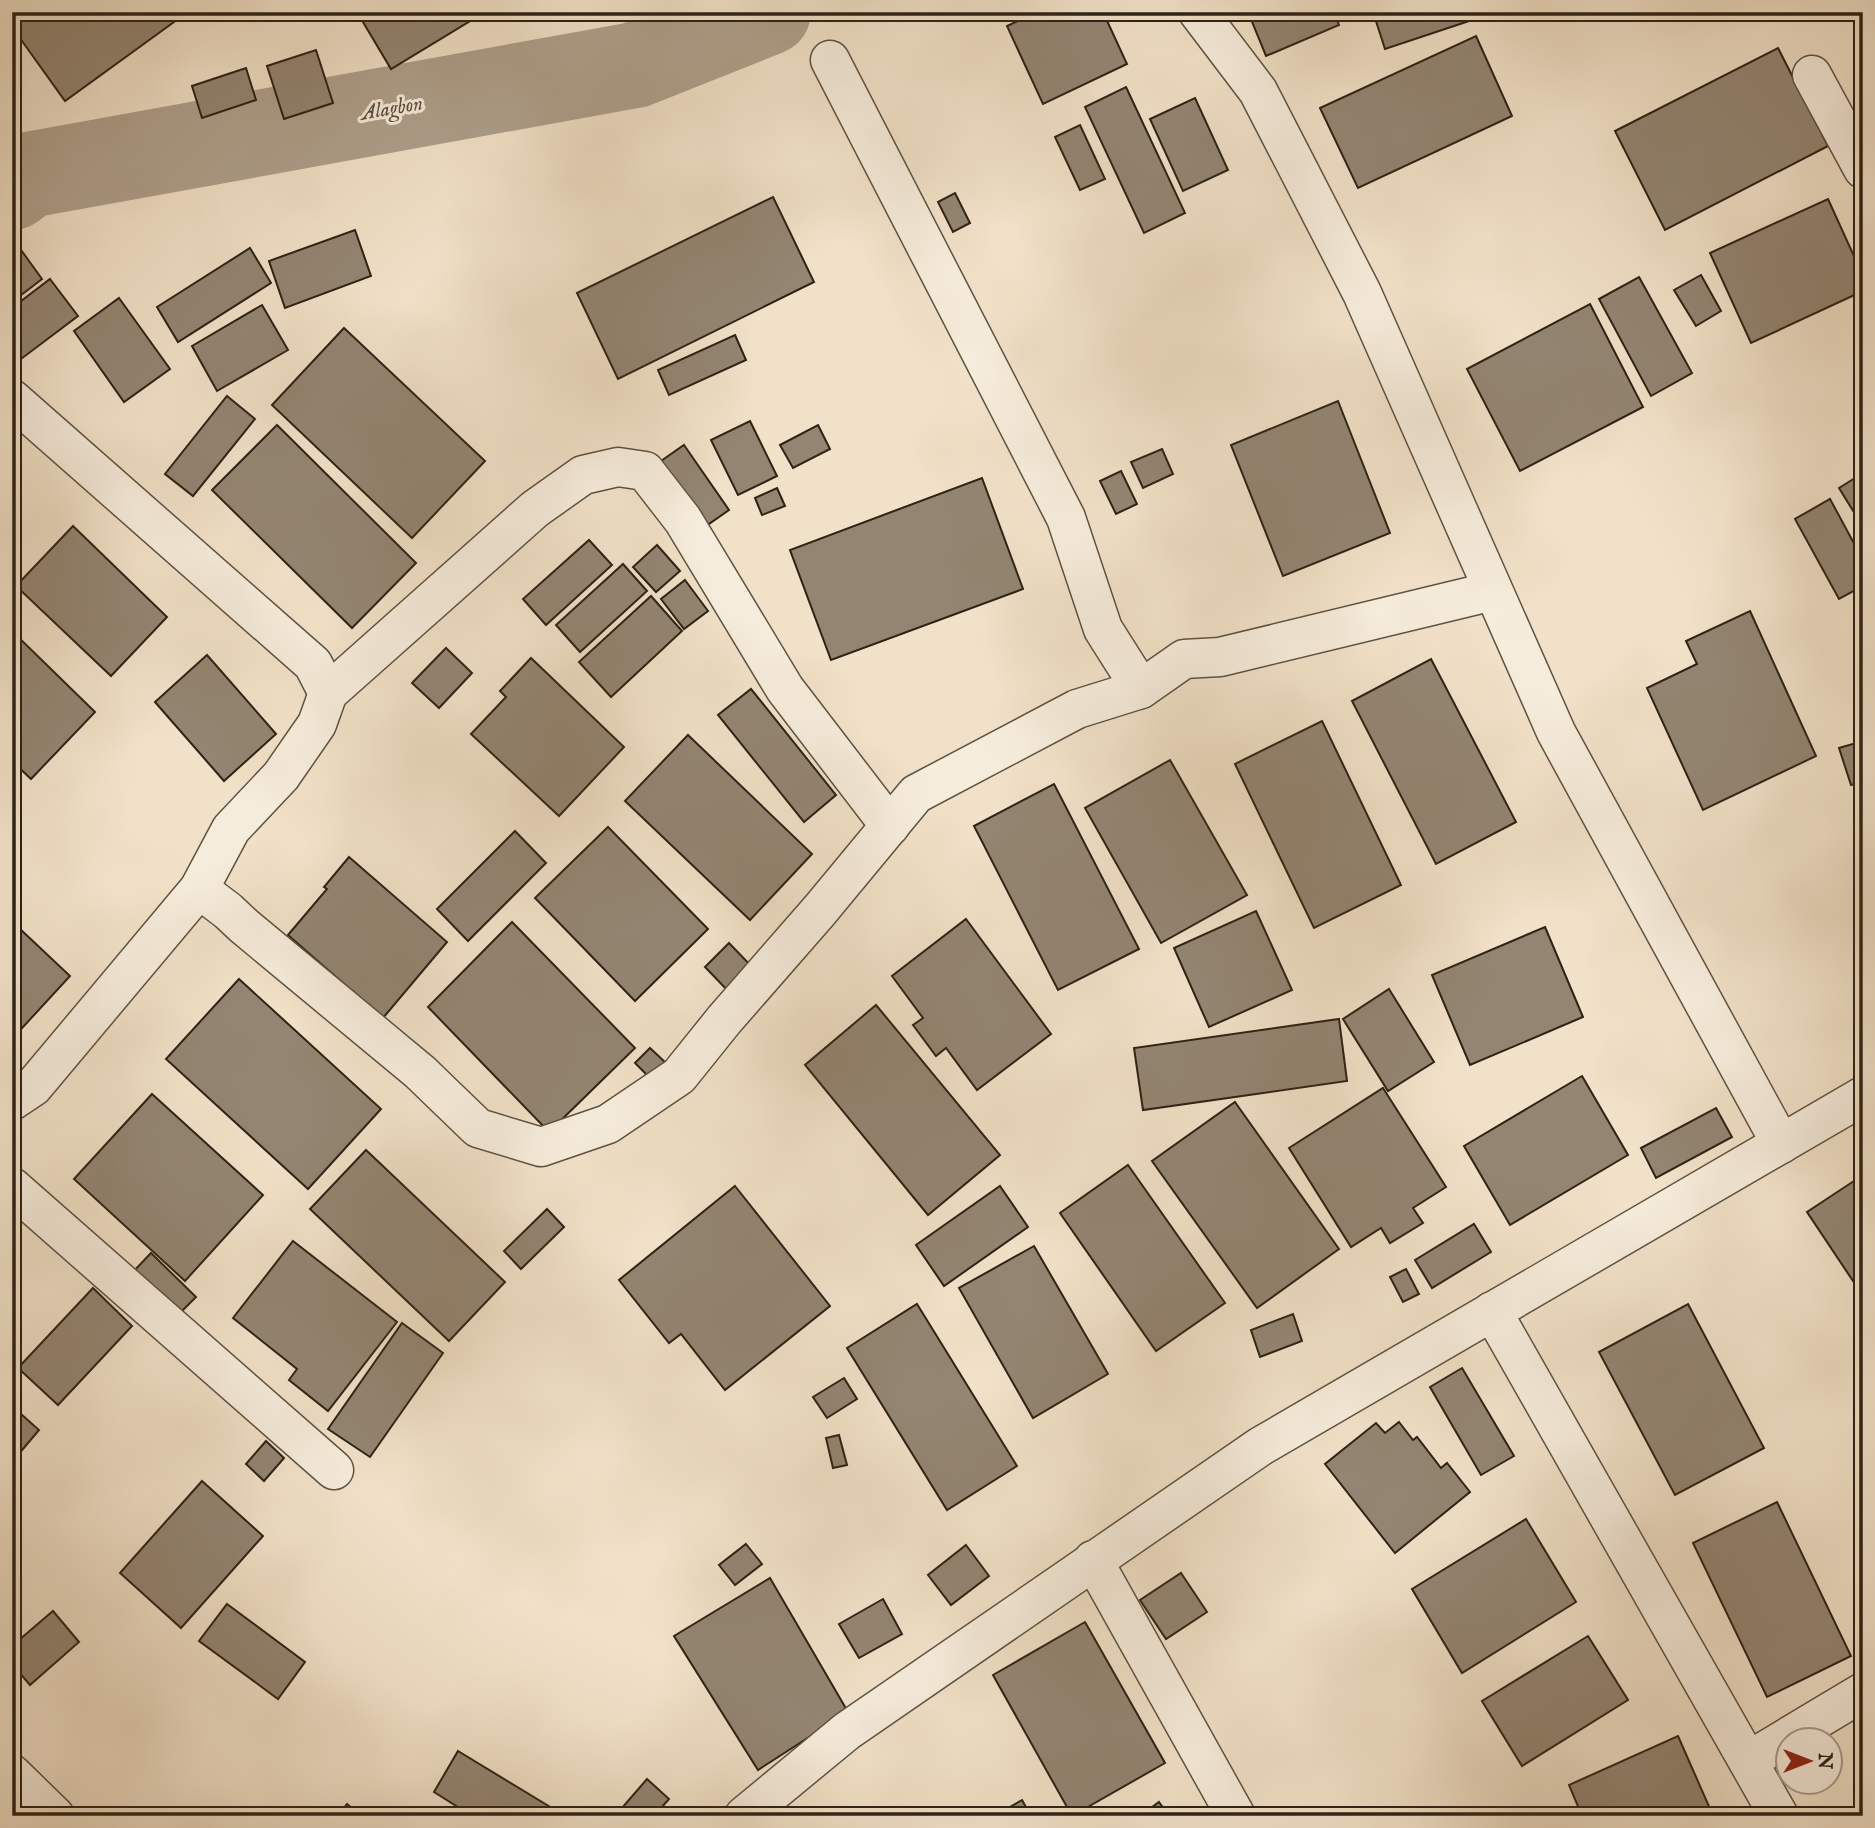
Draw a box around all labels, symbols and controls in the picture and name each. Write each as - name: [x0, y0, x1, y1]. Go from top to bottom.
- water label: Alagbon: [357, 90, 425, 128]
- north arrow: [1773, 1727, 1843, 1797]
- text: N: [1812, 1752, 1836, 1770]

